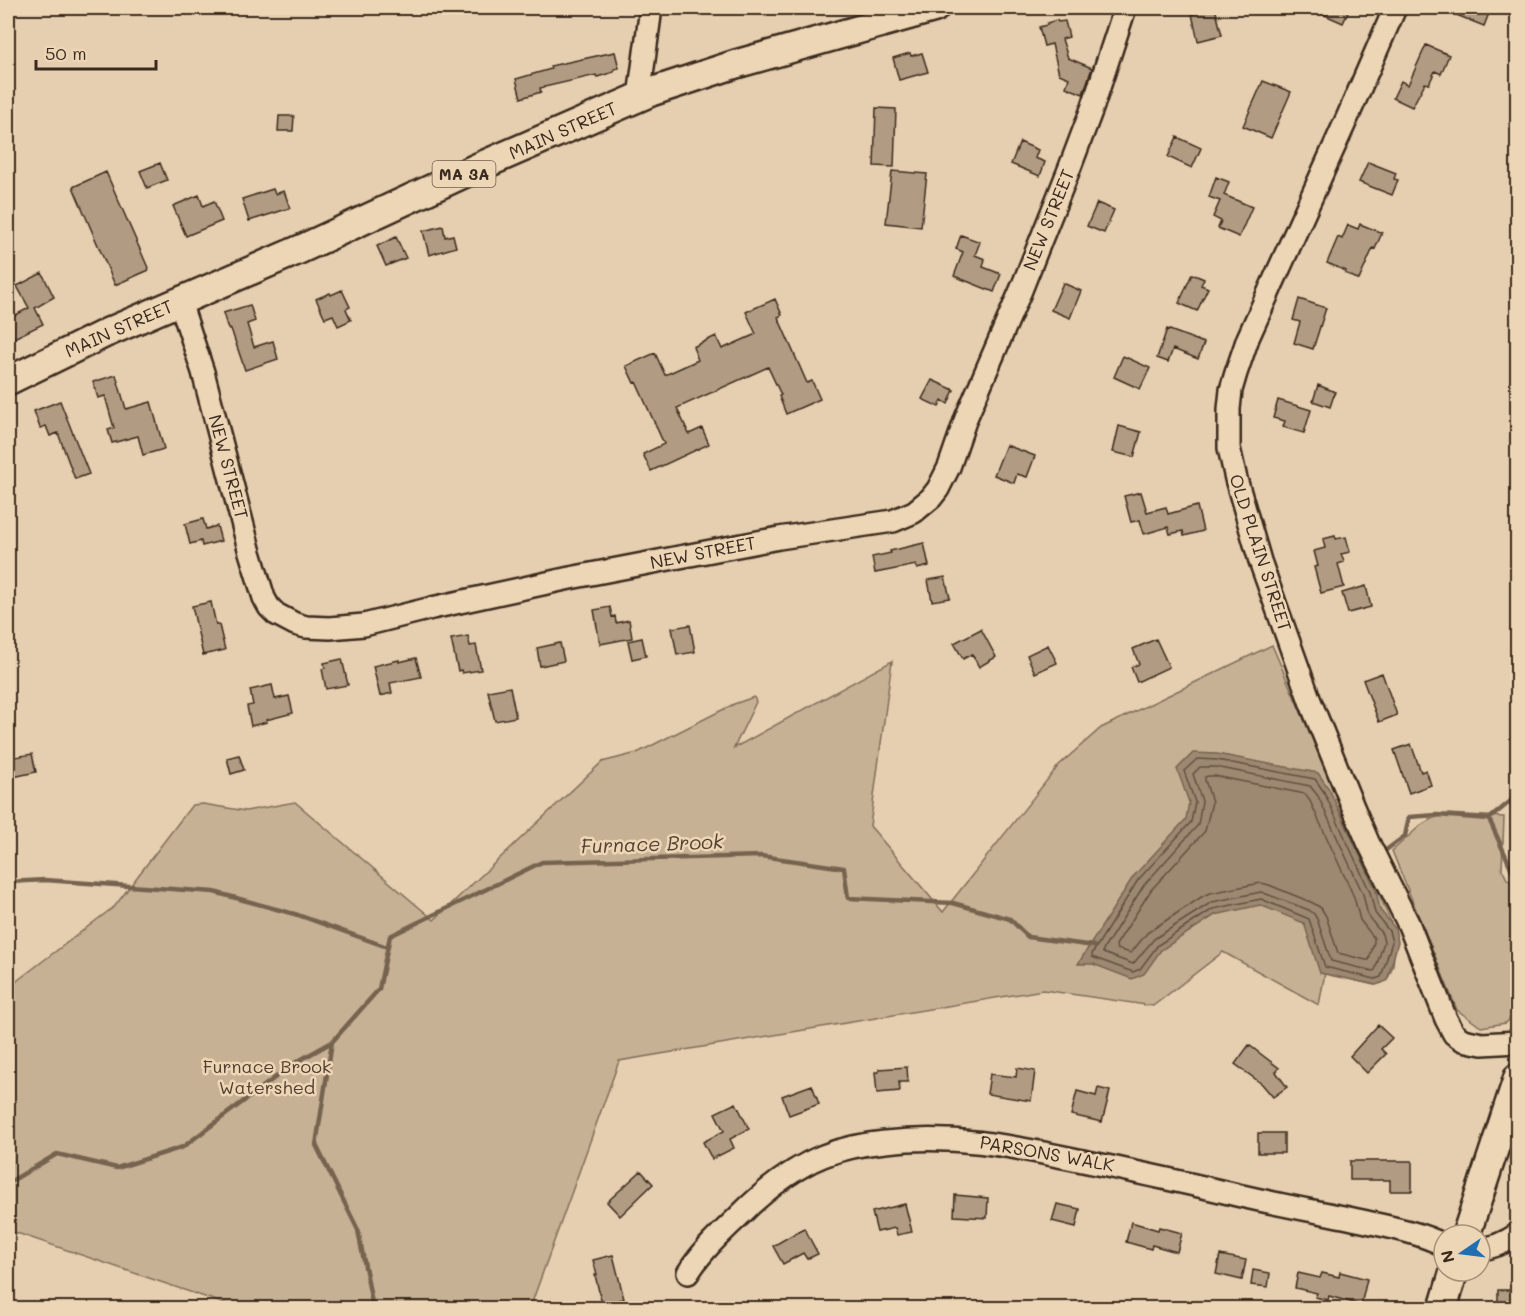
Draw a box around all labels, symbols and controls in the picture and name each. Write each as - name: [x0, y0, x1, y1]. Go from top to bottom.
- scale bar: [36, 33, 156, 71]
- text: 50 m: [45, 41, 87, 65]
- street label: MAIN STREET: [505, 96, 621, 165]
- road number: MA 3A: [432, 161, 496, 187]
- street label: NEW STREET: [1017, 165, 1079, 274]
- street label: MAIN STREET: [61, 294, 177, 363]
- street label: NEW STREET: [203, 412, 254, 522]
- street label: OLD PLAIN STREET: [1224, 471, 1298, 634]
- street label: NEW STREET: [648, 530, 758, 574]
- water label: Furnace Brook: [580, 827, 724, 858]
- park label: Furnace Brook Watershed: [203, 1054, 331, 1099]
- street label: PARSONS WALK: [978, 1129, 1116, 1177]
- north arrow: [1432, 1223, 1492, 1283]
- text: N: [1435, 1248, 1459, 1265]

